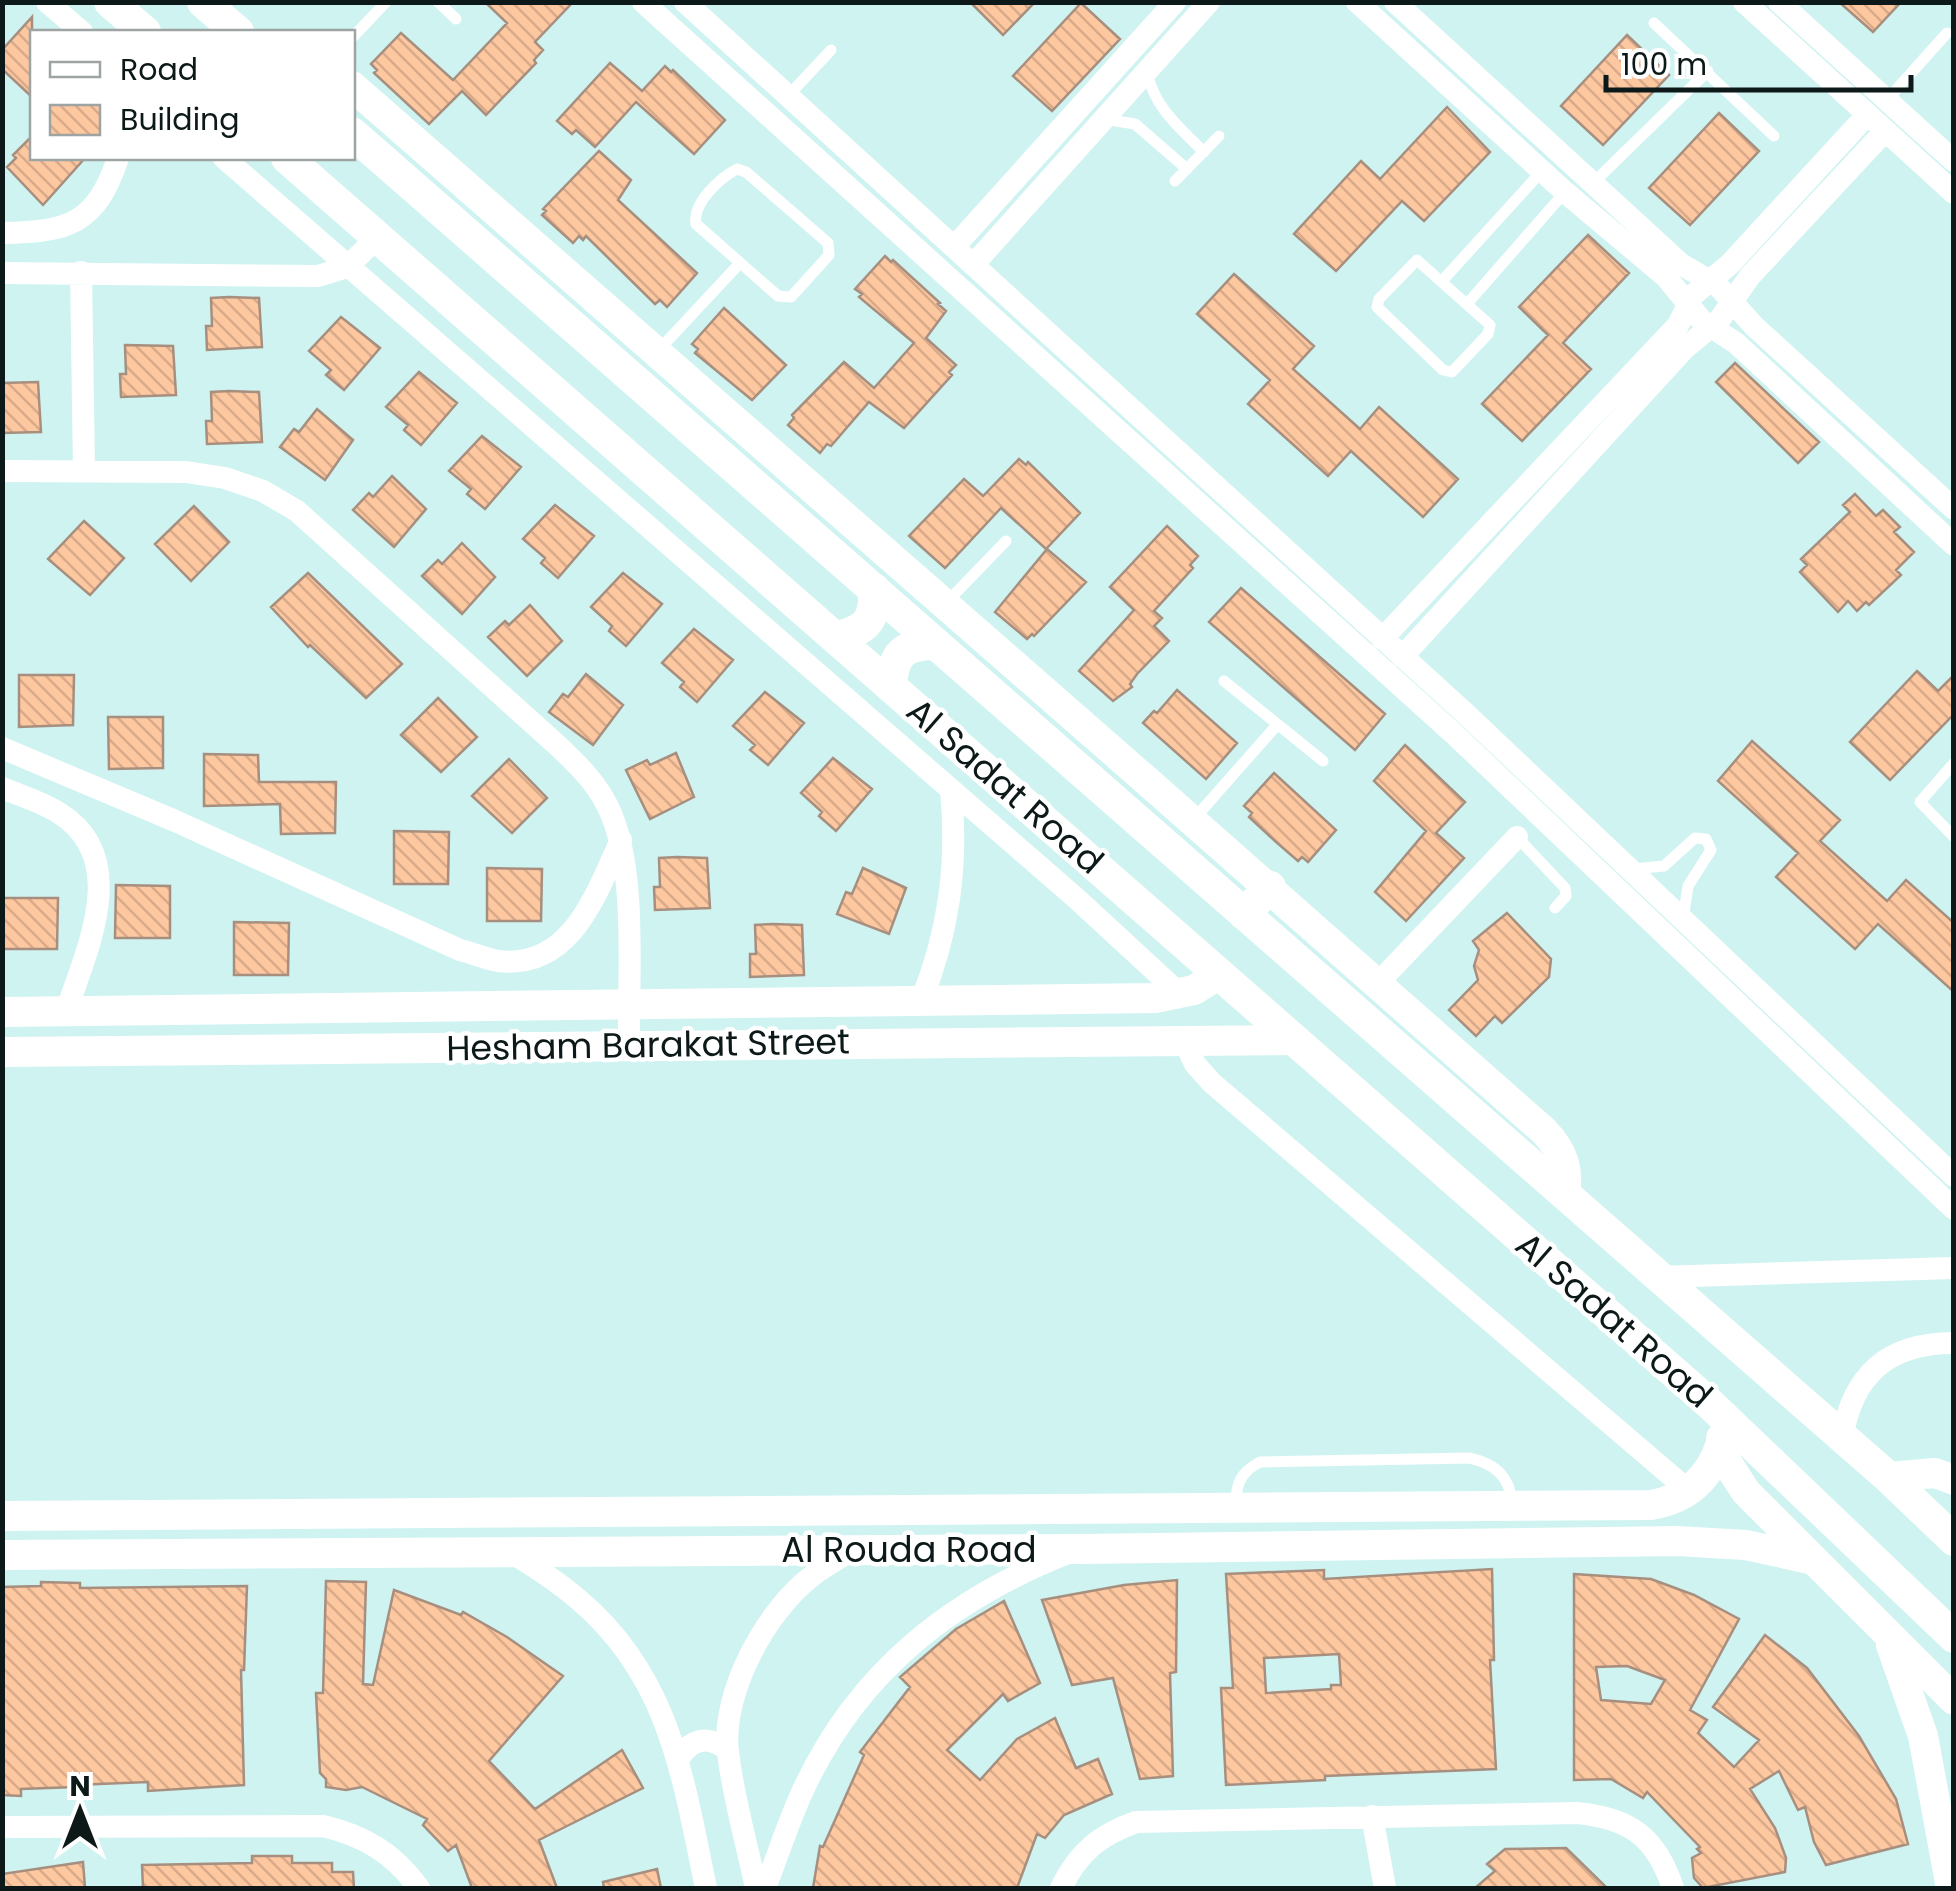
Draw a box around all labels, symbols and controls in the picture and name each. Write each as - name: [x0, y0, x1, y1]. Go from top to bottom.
- legend: [30, 30, 355, 160]
- scale bar: [1606, 30, 1911, 92]
- text: 100 m: [1621, 43, 1707, 86]
- text: Road: [120, 48, 198, 91]
- text: Building: [120, 98, 240, 141]
- street label: Al Sadat Road: [896, 686, 1114, 885]
- street label: Hesham Barakat Street: [446, 1016, 850, 1073]
- street label: Al Sadat Road: [1505, 1220, 1723, 1419]
- street label: Al Rouda Road: [781, 1525, 1037, 1574]
- north arrow: [30, 1761, 130, 1861]
- text: N: [69, 1767, 91, 1806]

